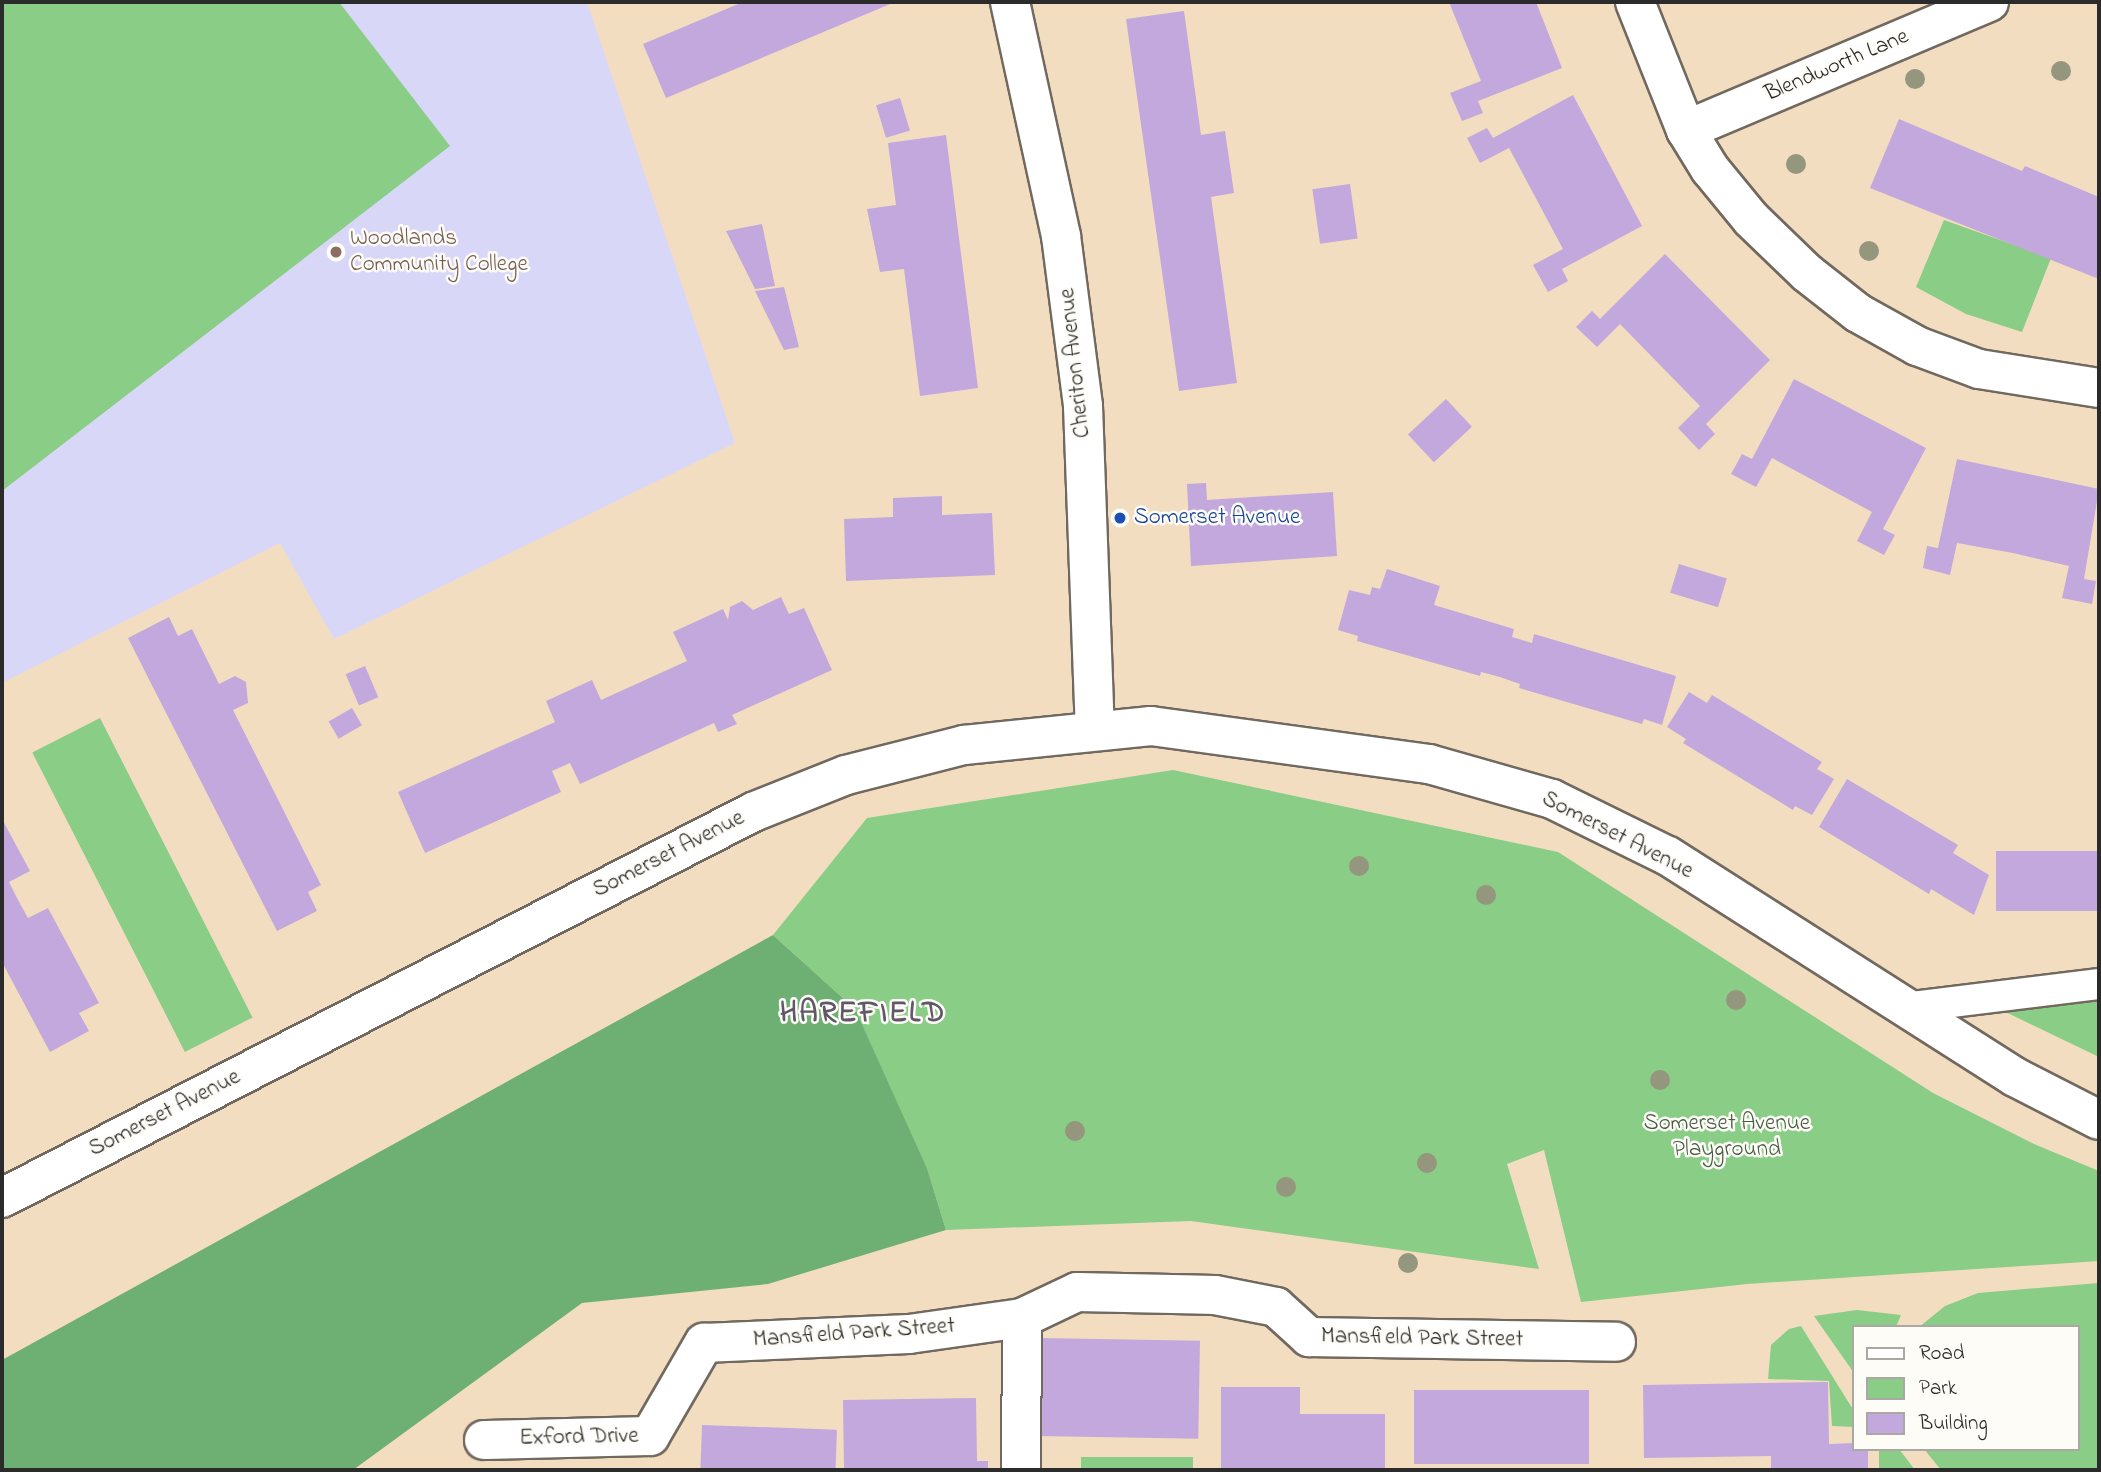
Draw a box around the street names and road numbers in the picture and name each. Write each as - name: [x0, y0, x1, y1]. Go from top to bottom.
- street label: Blendworth Lane: [1761, 23, 1913, 109]
- street label: Cheriton Avenue: [1054, 287, 1098, 439]
- street label: Somerset Avenue: [1537, 786, 1697, 886]
- street label: Somerset Avenue: [589, 805, 749, 905]
- street label: Somerset Avenue: [85, 1064, 245, 1164]
- street label: Mansfield Park Street: [752, 1313, 956, 1355]
- street label: Mansfield Park Street: [1321, 1323, 1523, 1355]
- street label: Exford Drive: [519, 1423, 639, 1453]

